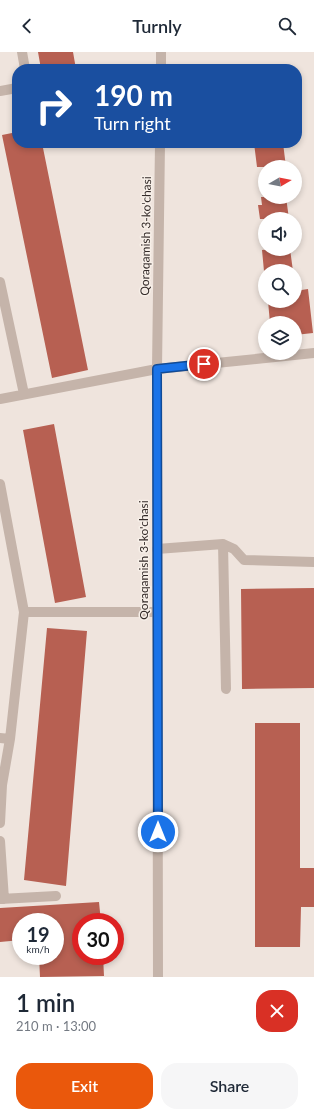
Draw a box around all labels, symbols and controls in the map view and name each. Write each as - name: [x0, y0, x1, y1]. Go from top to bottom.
- icon: back: [16, 15, 38, 37]
- text: Turnly: [132, 15, 182, 37]
- icon: search: [276, 15, 298, 37]
- text: 190 m: [94, 78, 173, 112]
- icon: right: [28, 80, 80, 132]
- text: Turn right: [94, 112, 171, 134]
- north arrow: [258, 160, 302, 204]
- map controls: [258, 160, 302, 360]
- street label: Qoraqamish 3-ko'chasi: [137, 176, 154, 296]
- button: sound: [258, 212, 302, 256]
- button: search: [258, 264, 302, 308]
- button: layers: [258, 316, 302, 360]
- pin: [187, 347, 221, 381]
- icon: arrive: [193, 353, 215, 375]
- street label: Qoraqamish 3-ko'chasi: [136, 500, 151, 620]
- position arrow: [137, 811, 179, 853]
- speed limit sign: 30: [72, 913, 124, 965]
- text: 19: [26, 922, 50, 946]
- text: km/h: [26, 943, 50, 955]
- text: 1 min: [16, 988, 75, 1017]
- button: close: [256, 990, 298, 1032]
- text: 210 m · 13:00: [16, 1018, 96, 1034]
- button: Exit: [16, 1063, 153, 1109]
- button: Share: [161, 1063, 298, 1109]

